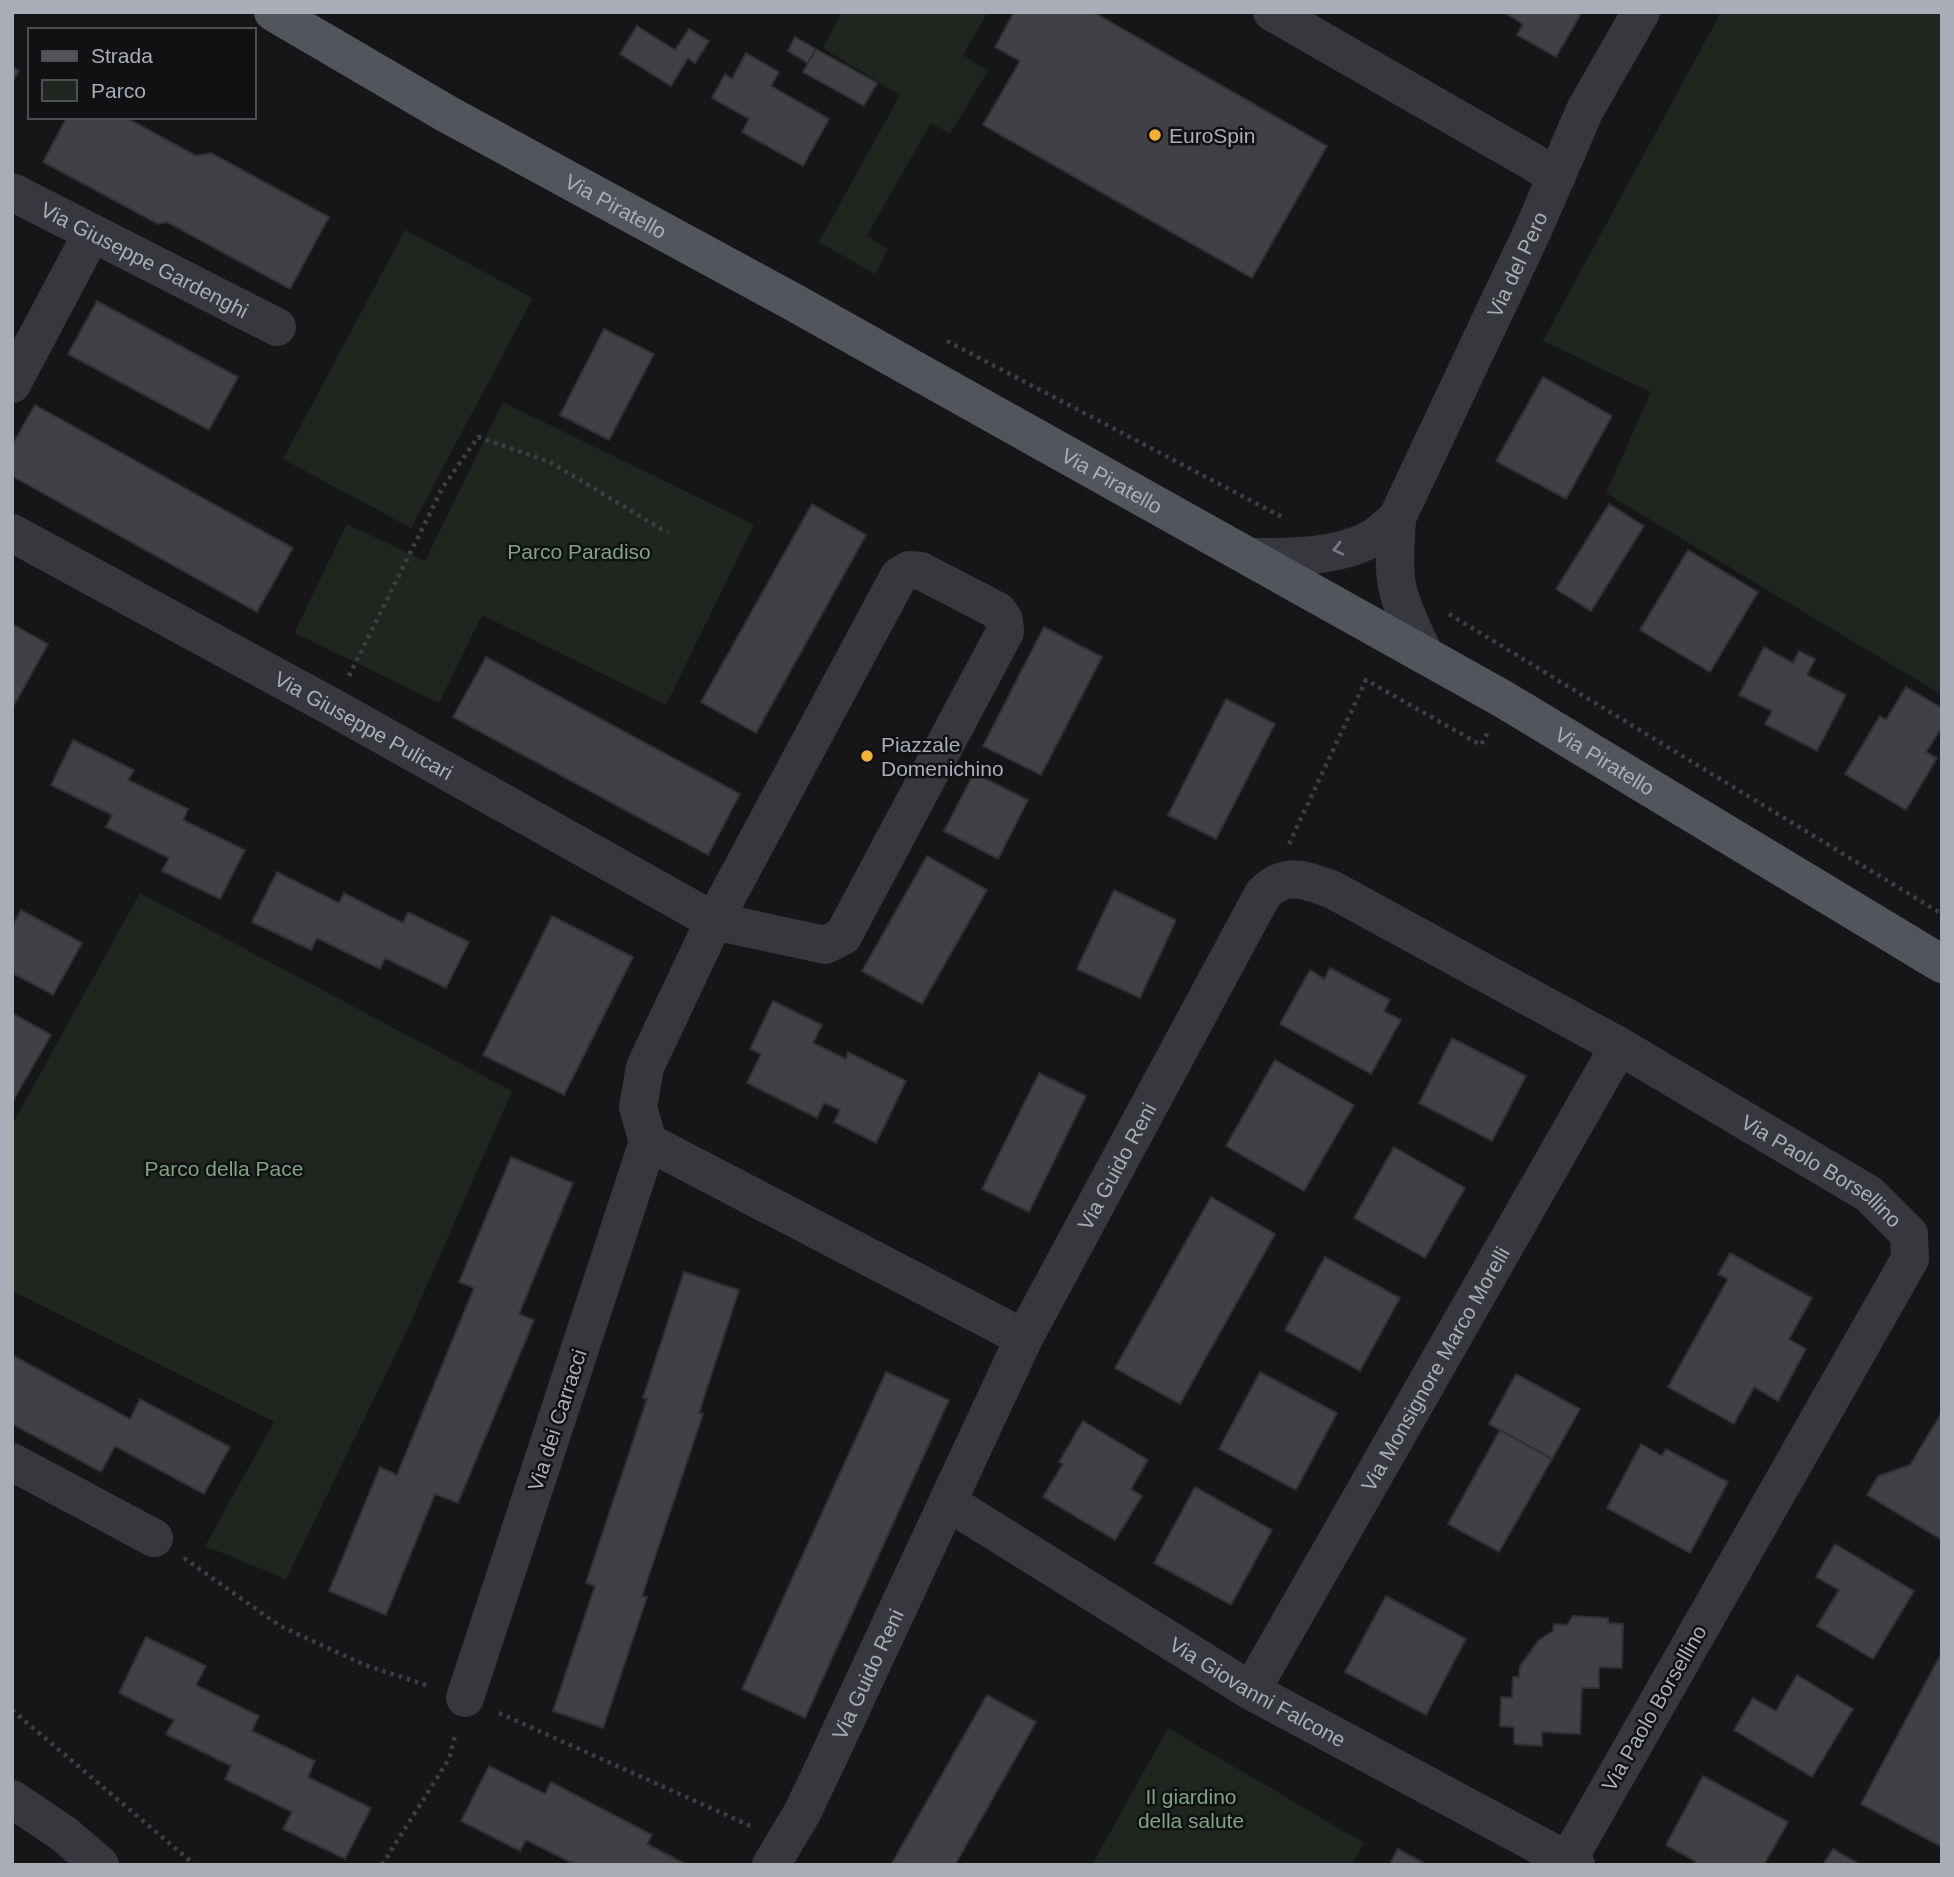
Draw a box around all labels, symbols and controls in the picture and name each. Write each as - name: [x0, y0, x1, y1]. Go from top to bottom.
- legend: [28, 28, 256, 119]
- text: Strada: [91, 44, 153, 67]
- text: Parco: [91, 79, 146, 102]
- place label: EuroSpin: [1169, 124, 1255, 147]
- marker: EuroSpin: [1147, 127, 1163, 143]
- street label: Via Piratello: [561, 169, 671, 243]
- street label: Via Giuseppe Gardenghi: [37, 197, 252, 322]
- street label: Via del Pero: [1482, 208, 1551, 321]
- street label: Via Piratello: [1058, 443, 1166, 518]
- park label: Parco Paradiso: [507, 540, 651, 563]
- one-way arrow: [1332, 541, 1344, 556]
- street label: Via Giuseppe Pulicari: [271, 666, 457, 784]
- street label: Via Piratello: [1551, 722, 1659, 799]
- place label: Piazzale Domenichino: [881, 733, 1004, 780]
- marker: Piazzale Domenichino: [859, 748, 875, 764]
- street label: Via Guido Reni: [1073, 1099, 1160, 1234]
- street label: Via Paolo Borsellino: [1737, 1110, 1907, 1232]
- park label: Parco della Pace: [145, 1157, 303, 1180]
- street label: Via Monsignore Marco Morelli: [1356, 1243, 1514, 1495]
- street label: Via dei Carracci: [523, 1346, 591, 1494]
- street label: Via Guido Reni: [827, 1605, 908, 1743]
- street label: Via Paolo Borsellino: [1597, 1621, 1711, 1795]
- street label: Via Giovanni Falcone: [1166, 1632, 1350, 1751]
- park label: Il giardino della salute: [1138, 1785, 1244, 1832]

